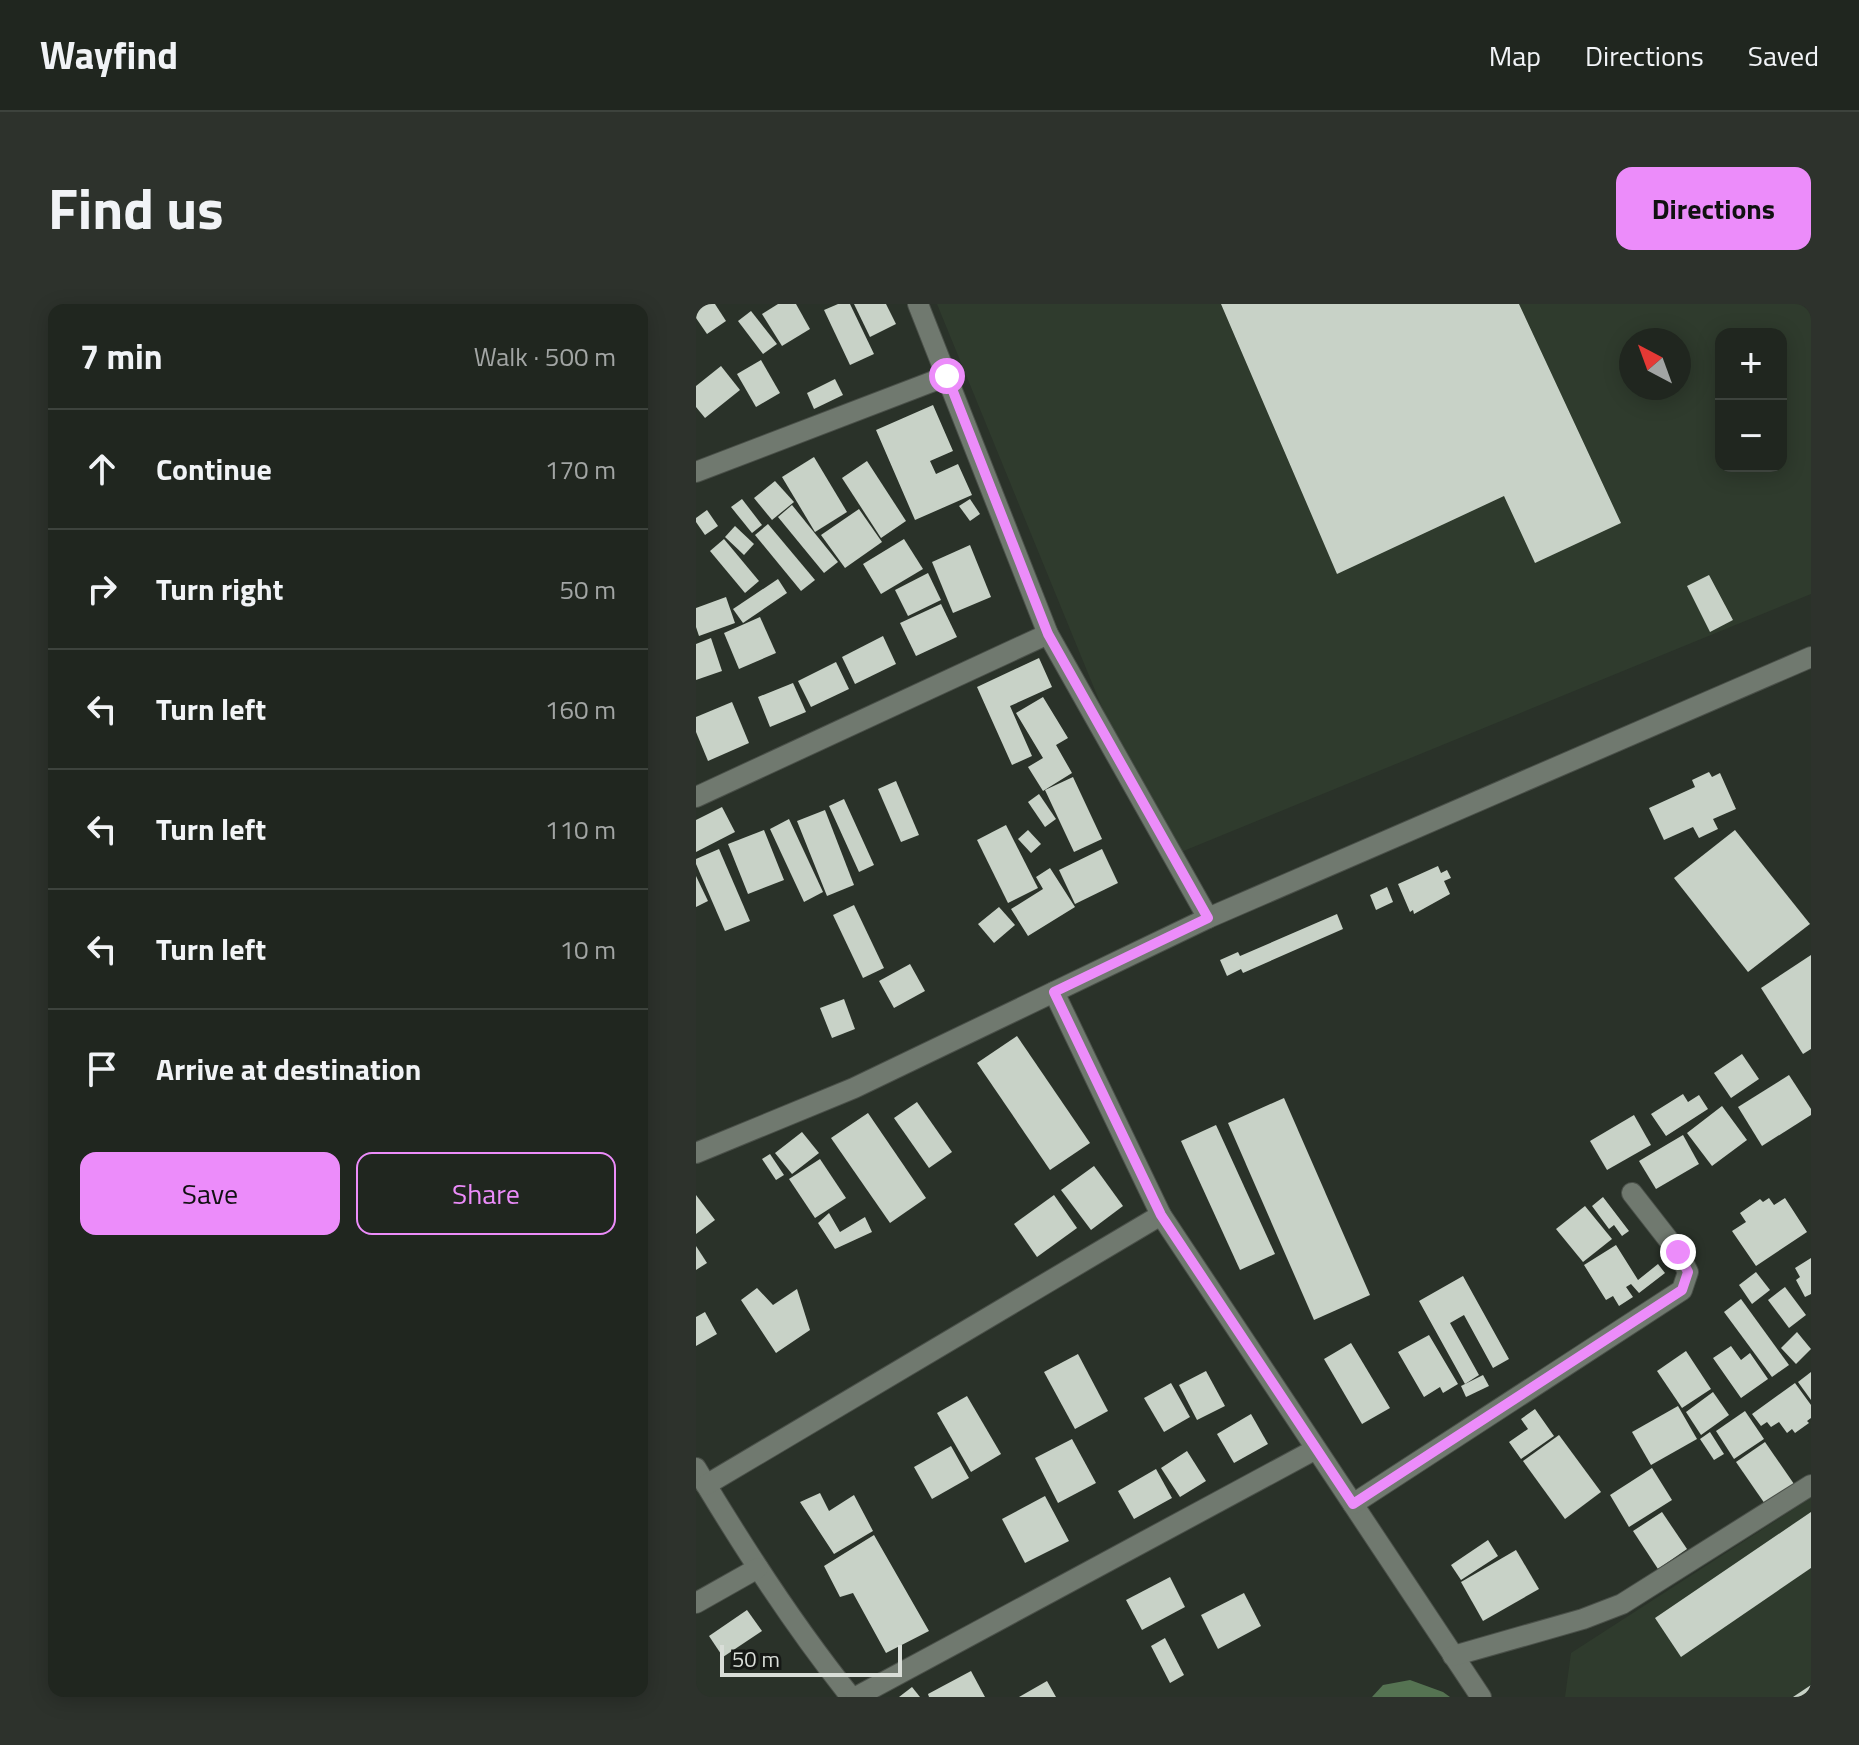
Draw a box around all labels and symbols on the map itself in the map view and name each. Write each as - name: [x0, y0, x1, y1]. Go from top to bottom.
- north arrow: [1619, 328, 1691, 400]
- route start: [929, 358, 965, 394]
- route end: [1660, 1234, 1696, 1270]
- scale bar: [720, 1641, 902, 1677]

